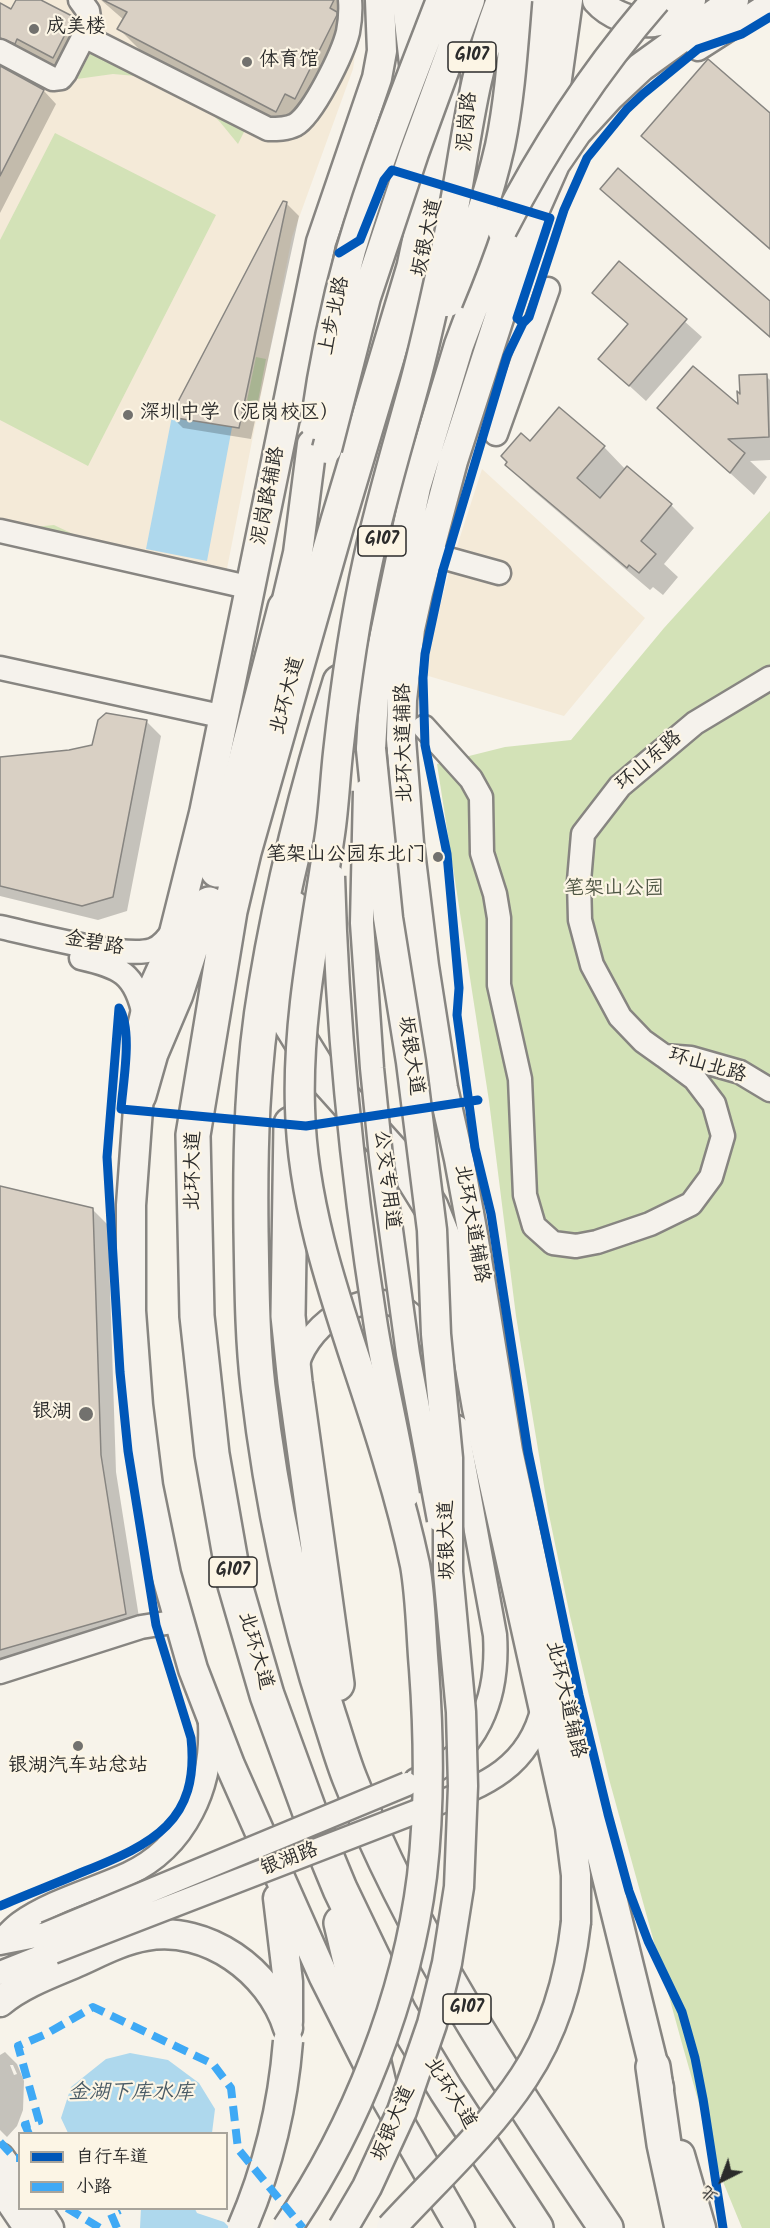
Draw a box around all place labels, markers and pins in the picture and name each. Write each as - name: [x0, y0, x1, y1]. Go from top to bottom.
- place label: 成美楼: [46, 17, 106, 41]
- marker: 成美楼: [27, 22, 41, 36]
- place label: 体育馆: [259, 50, 319, 74]
- marker: 体育馆: [240, 55, 254, 69]
- place label: 深圳中学（泥岗校区）: [140, 403, 340, 427]
- marker: 深圳中学（泥岗校区）: [121, 408, 135, 422]
- place label: 笔架山公园东北门: [266, 845, 426, 869]
- marker: 笔架山公园东北门: [431, 850, 445, 864]
- place label: 银湖: [32, 1402, 72, 1426]
- marker: 银湖: [77, 1405, 95, 1423]
- marker: 银湖汽车站总站: [71, 1739, 85, 1753]
- place label: 银湖汽车站总站: [8, 1756, 148, 1780]

